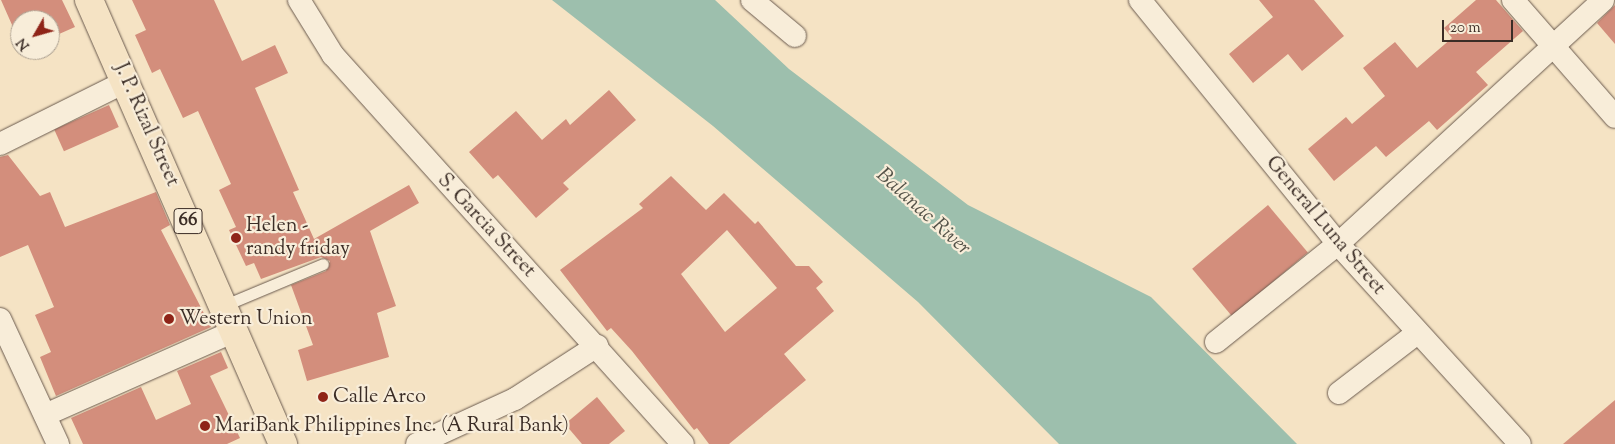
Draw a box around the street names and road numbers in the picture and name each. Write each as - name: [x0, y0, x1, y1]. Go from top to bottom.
- street label: J. P. Rizal Street: [108, 60, 184, 190]
- street label: General Luna Street: [1260, 152, 1390, 300]
- street label: S. Garcia Street: [432, 169, 540, 283]
- road number: 66: [173, 205, 203, 238]

